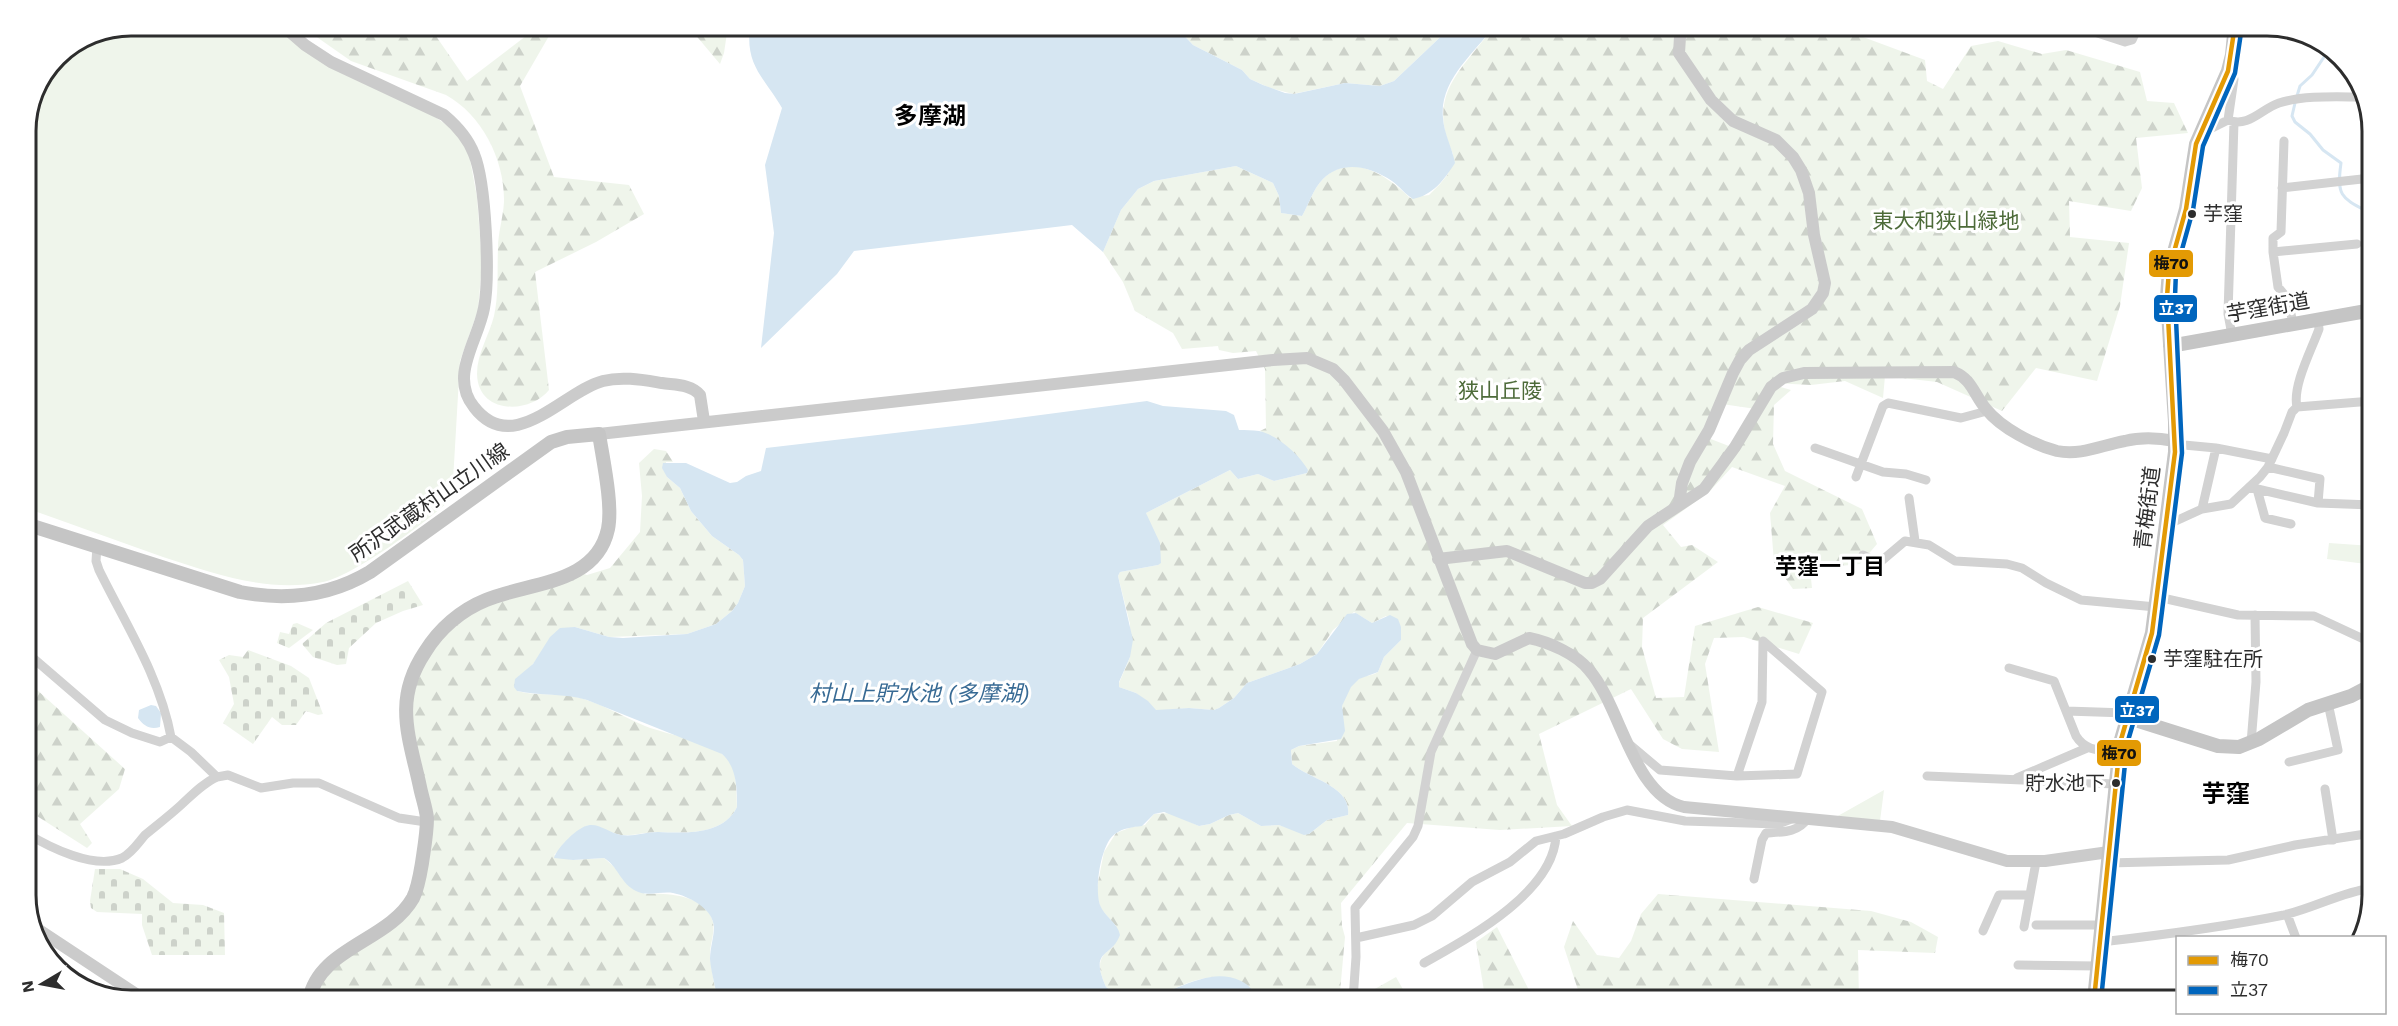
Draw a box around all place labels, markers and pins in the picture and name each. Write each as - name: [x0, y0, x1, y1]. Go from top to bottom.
- place label: 芋窪: [2203, 202, 2243, 226]
- marker: 芋窪: [2186, 208, 2198, 220]
- place label: 芋窪駐在所: [2163, 647, 2263, 671]
- marker: 芋窪駐在所: [2146, 653, 2158, 665]
- place label: 貯水池下: [2025, 771, 2105, 795]
- marker: 貯水池下: [2110, 777, 2122, 789]

